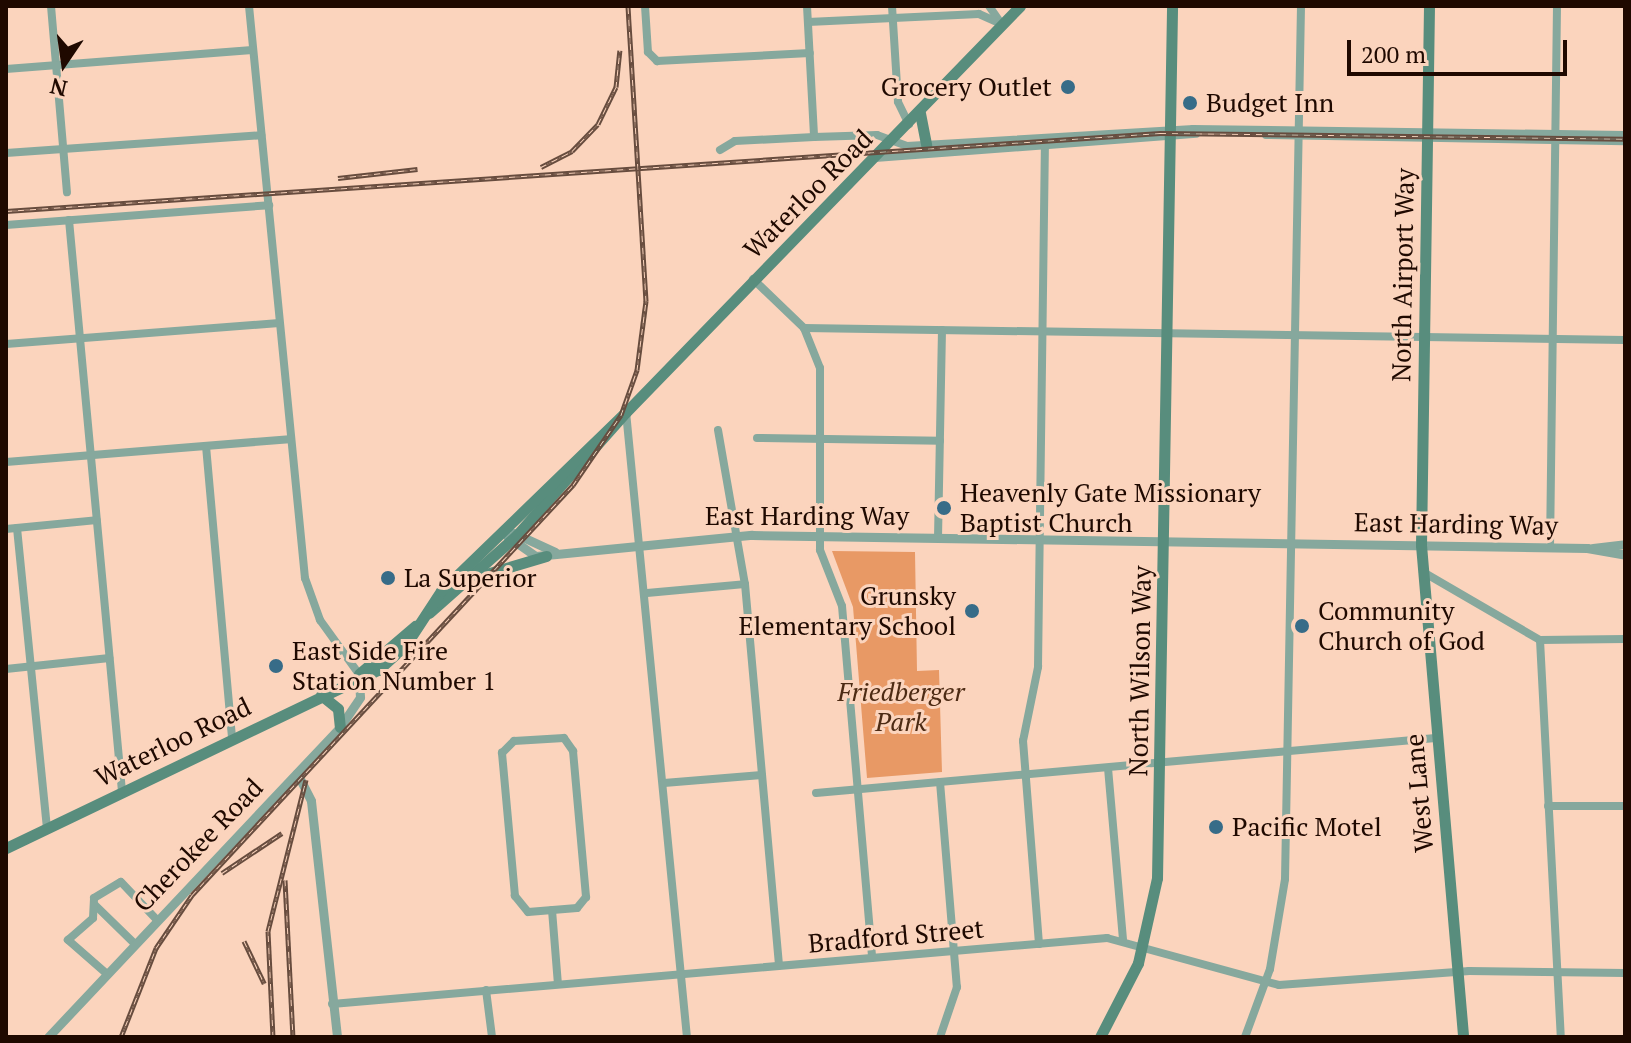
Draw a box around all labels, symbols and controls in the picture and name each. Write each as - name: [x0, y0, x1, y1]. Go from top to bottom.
- north arrow: [24, 24, 104, 104]
- scale bar: [1351, 24, 1571, 74]
- text: 200 m: [1361, 38, 1426, 70]
- place label: Grocery Outlet: [881, 71, 1052, 103]
- text: N: [47, 72, 70, 104]
- marker: Grocery Outlet: [1059, 78, 1077, 96]
- place label: Budget Inn: [1206, 87, 1334, 119]
- marker: Budget Inn: [1181, 94, 1199, 112]
- street label: Waterloo Road: [737, 123, 879, 265]
- street label: North Airport Way: [1386, 168, 1420, 382]
- place label: Heavenly Gate Missionary Baptist Church: [960, 477, 1261, 538]
- marker: Heavenly Gate Missionary Baptist Church: [935, 499, 953, 517]
- street label: East Harding Way: [705, 500, 909, 532]
- street label: East Harding Way: [1354, 507, 1558, 541]
- place label: La Superior: [404, 562, 537, 594]
- street label: North Wilson Way: [1123, 565, 1157, 777]
- marker: La Superior: [379, 569, 397, 587]
- place label: Grunsky Elementary School: [738, 580, 956, 642]
- place label: Community Church of God: [1318, 595, 1485, 656]
- marker: Grunsky Elementary School: [963, 602, 981, 620]
- marker: Community Church of God: [1293, 617, 1311, 635]
- place label: East Side Fire Station Number 1: [292, 635, 496, 696]
- marker: East Side Fire Station Number 1: [267, 657, 285, 675]
- park label: Friedberger Park: [838, 676, 964, 738]
- street label: Waterloo Road: [90, 691, 256, 793]
- street label: West Lane: [1398, 732, 1440, 854]
- street label: Cherokee Road: [127, 772, 269, 918]
- place label: Pacific Motel: [1232, 811, 1382, 843]
- marker: Pacific Motel: [1207, 818, 1225, 836]
- street label: Bradford Street: [807, 913, 985, 959]

